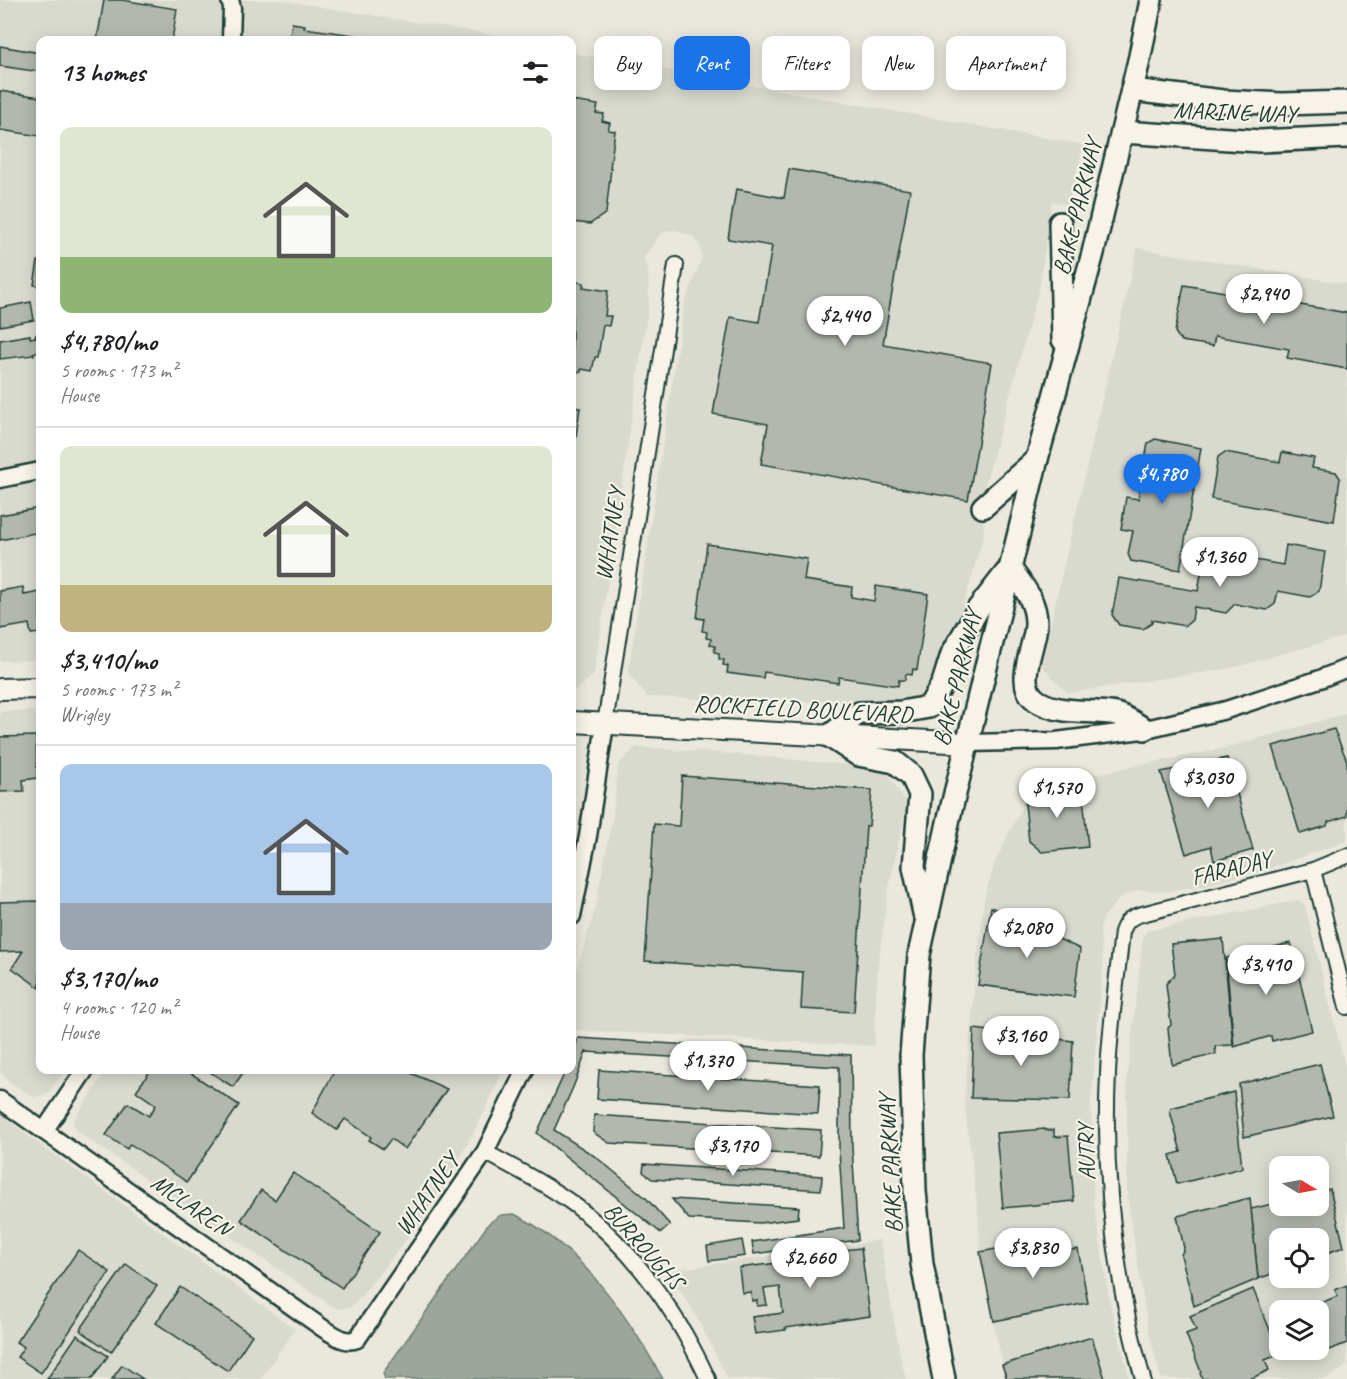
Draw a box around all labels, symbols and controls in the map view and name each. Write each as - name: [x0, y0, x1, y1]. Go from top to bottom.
- chip: Buy: [594, 36, 662, 90]
- chip: Rent: [674, 36, 750, 90]
- chip: Filters: [762, 36, 850, 90]
- chip: New: [862, 36, 934, 90]
- chip: Apartment: [946, 36, 1066, 90]
- text: 13 homes: [60, 56, 145, 89]
- icon: filters: [519, 56, 552, 89]
- street label: MARINE WAY: [1173, 95, 1301, 129]
- street label: BAKE PARKWAY: [1046, 131, 1110, 278]
- icon: home: [252, 166, 360, 274]
- pin: $2,940: [1215, 274, 1313, 325]
- text: $2,940: [1240, 281, 1288, 306]
- pin: $2,440: [796, 296, 894, 347]
- text: $2,440: [821, 303, 869, 328]
- text: $4,780/mo: [60, 325, 157, 358]
- text: 5 rooms · 173 m²: [60, 358, 177, 383]
- text: House: [60, 383, 99, 408]
- pin: $4,780: [1113, 454, 1211, 505]
- text: $4,780: [1138, 461, 1186, 486]
- street label: WHATNEY: [588, 482, 633, 582]
- icon: home: [252, 485, 360, 593]
- pin: $1,360: [1171, 537, 1269, 588]
- text: $1,360: [1195, 544, 1245, 569]
- street label: BAKE PARKWAY: [926, 602, 990, 749]
- text: $3,410/mo: [60, 644, 157, 677]
- text: 5 rooms · 173 m²: [60, 677, 177, 702]
- street label: ROCKFIELD BOULEVARD: [693, 688, 915, 730]
- text: Wrigley: [60, 702, 109, 727]
- pin: $3,030: [1159, 758, 1257, 809]
- text: $3,030: [1184, 765, 1232, 790]
- pin: $1,570: [1008, 768, 1106, 819]
- text: $1,570: [1033, 775, 1081, 800]
- icon: home: [252, 803, 360, 911]
- street label: FARADAY: [1188, 842, 1279, 892]
- pin: $2,080: [978, 908, 1076, 959]
- text: $2,080: [1003, 915, 1051, 940]
- pin: $3,410: [1217, 945, 1315, 996]
- text: $3,410: [1242, 952, 1290, 977]
- text: $3,170/mo: [60, 962, 157, 995]
- text: 4 rooms · 120 m²: [60, 995, 177, 1020]
- pin: $3,160: [972, 1016, 1070, 1067]
- text: House: [60, 1020, 99, 1045]
- text: $3,160: [996, 1023, 1046, 1048]
- pin: $1,370: [659, 1041, 757, 1092]
- text: $1,370: [684, 1048, 732, 1073]
- street label: BAKE PARKWAY: [871, 1089, 909, 1234]
- street label: AUTRY: [1070, 1120, 1102, 1181]
- pin: $3,170: [684, 1126, 782, 1177]
- text: $3,170: [709, 1133, 757, 1158]
- street label: WHATNEY: [388, 1144, 468, 1241]
- north arrow: [1269, 1156, 1329, 1216]
- map controls: [1269, 1156, 1329, 1360]
- street label: MCLAREN: [146, 1167, 239, 1245]
- street label: BURROUGHS: [597, 1196, 693, 1298]
- pin: $3,830: [984, 1228, 1082, 1279]
- button: locate: [1269, 1228, 1329, 1288]
- text: $3,830: [1009, 1235, 1057, 1260]
- pin: $2,660: [761, 1238, 859, 1289]
- text: $2,660: [785, 1245, 835, 1270]
- button: layers: [1269, 1300, 1329, 1360]

